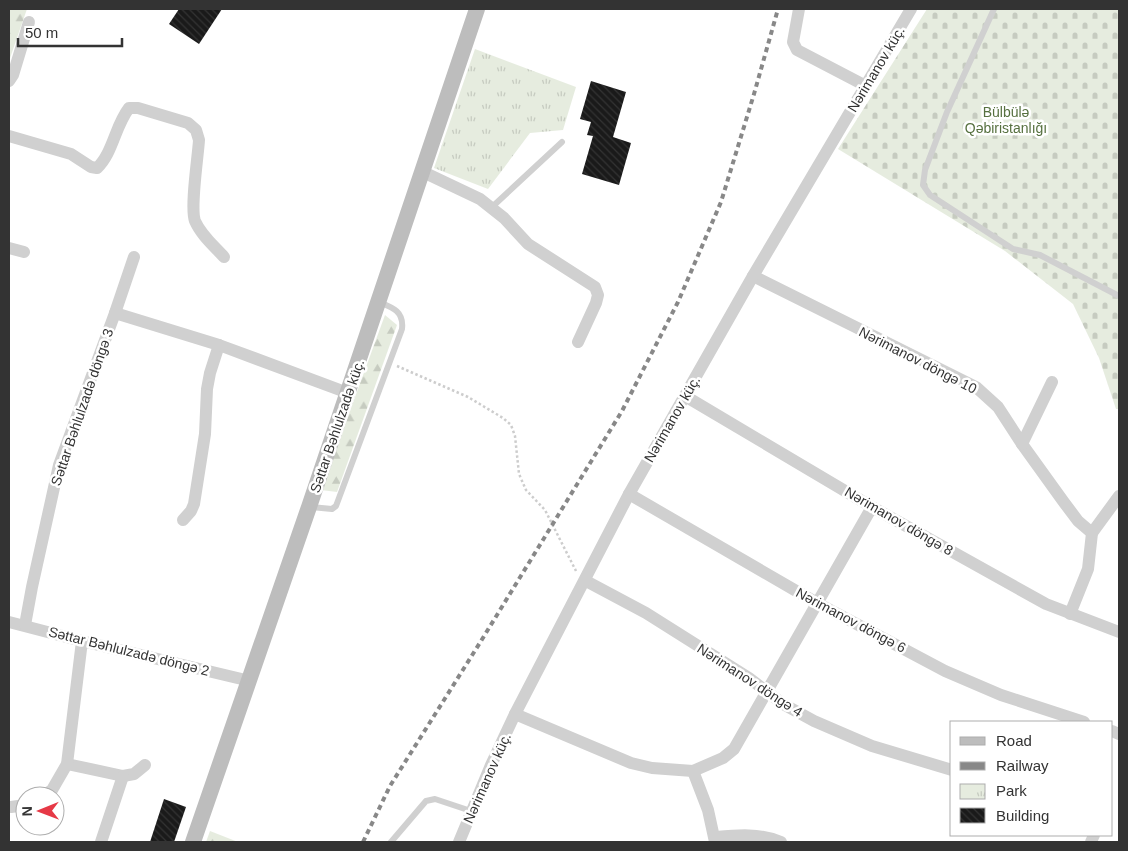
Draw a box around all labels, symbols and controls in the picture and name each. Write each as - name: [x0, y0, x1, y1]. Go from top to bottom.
- scale bar: [18, 15, 121, 47]
- street label: Nərimanov küç.: [844, 23, 908, 115]
- text: 50 m: [25, 24, 58, 41]
- park label: Bülbülə Qəbiristanlığı: [965, 104, 1047, 136]
- street label: Nərimanov döngə 10: [856, 323, 980, 397]
- street label: Səttar Bəhlulzadə döngə 3: [48, 326, 116, 488]
- street label: Səttar Bəhlulzadə küç.: [307, 357, 367, 495]
- street label: Nərimanov küç.: [641, 373, 703, 465]
- street label: Nərimanov döngə 8: [842, 484, 956, 559]
- street label: Nərimanov döngə 6: [793, 584, 909, 656]
- street label: Səttar Bəhlulzadə döngə 2: [47, 623, 211, 679]
- street label: Nərimanov döngə 4: [694, 640, 806, 720]
- legend: [950, 721, 1113, 836]
- street label: Nərimanov küç.: [460, 730, 514, 826]
- text: Road: [996, 732, 1032, 749]
- text: Railway: [996, 757, 1049, 774]
- text: Park: [996, 782, 1027, 799]
- north arrow: [15, 786, 65, 836]
- text: N: [19, 806, 35, 816]
- text: Building: [996, 807, 1049, 824]

